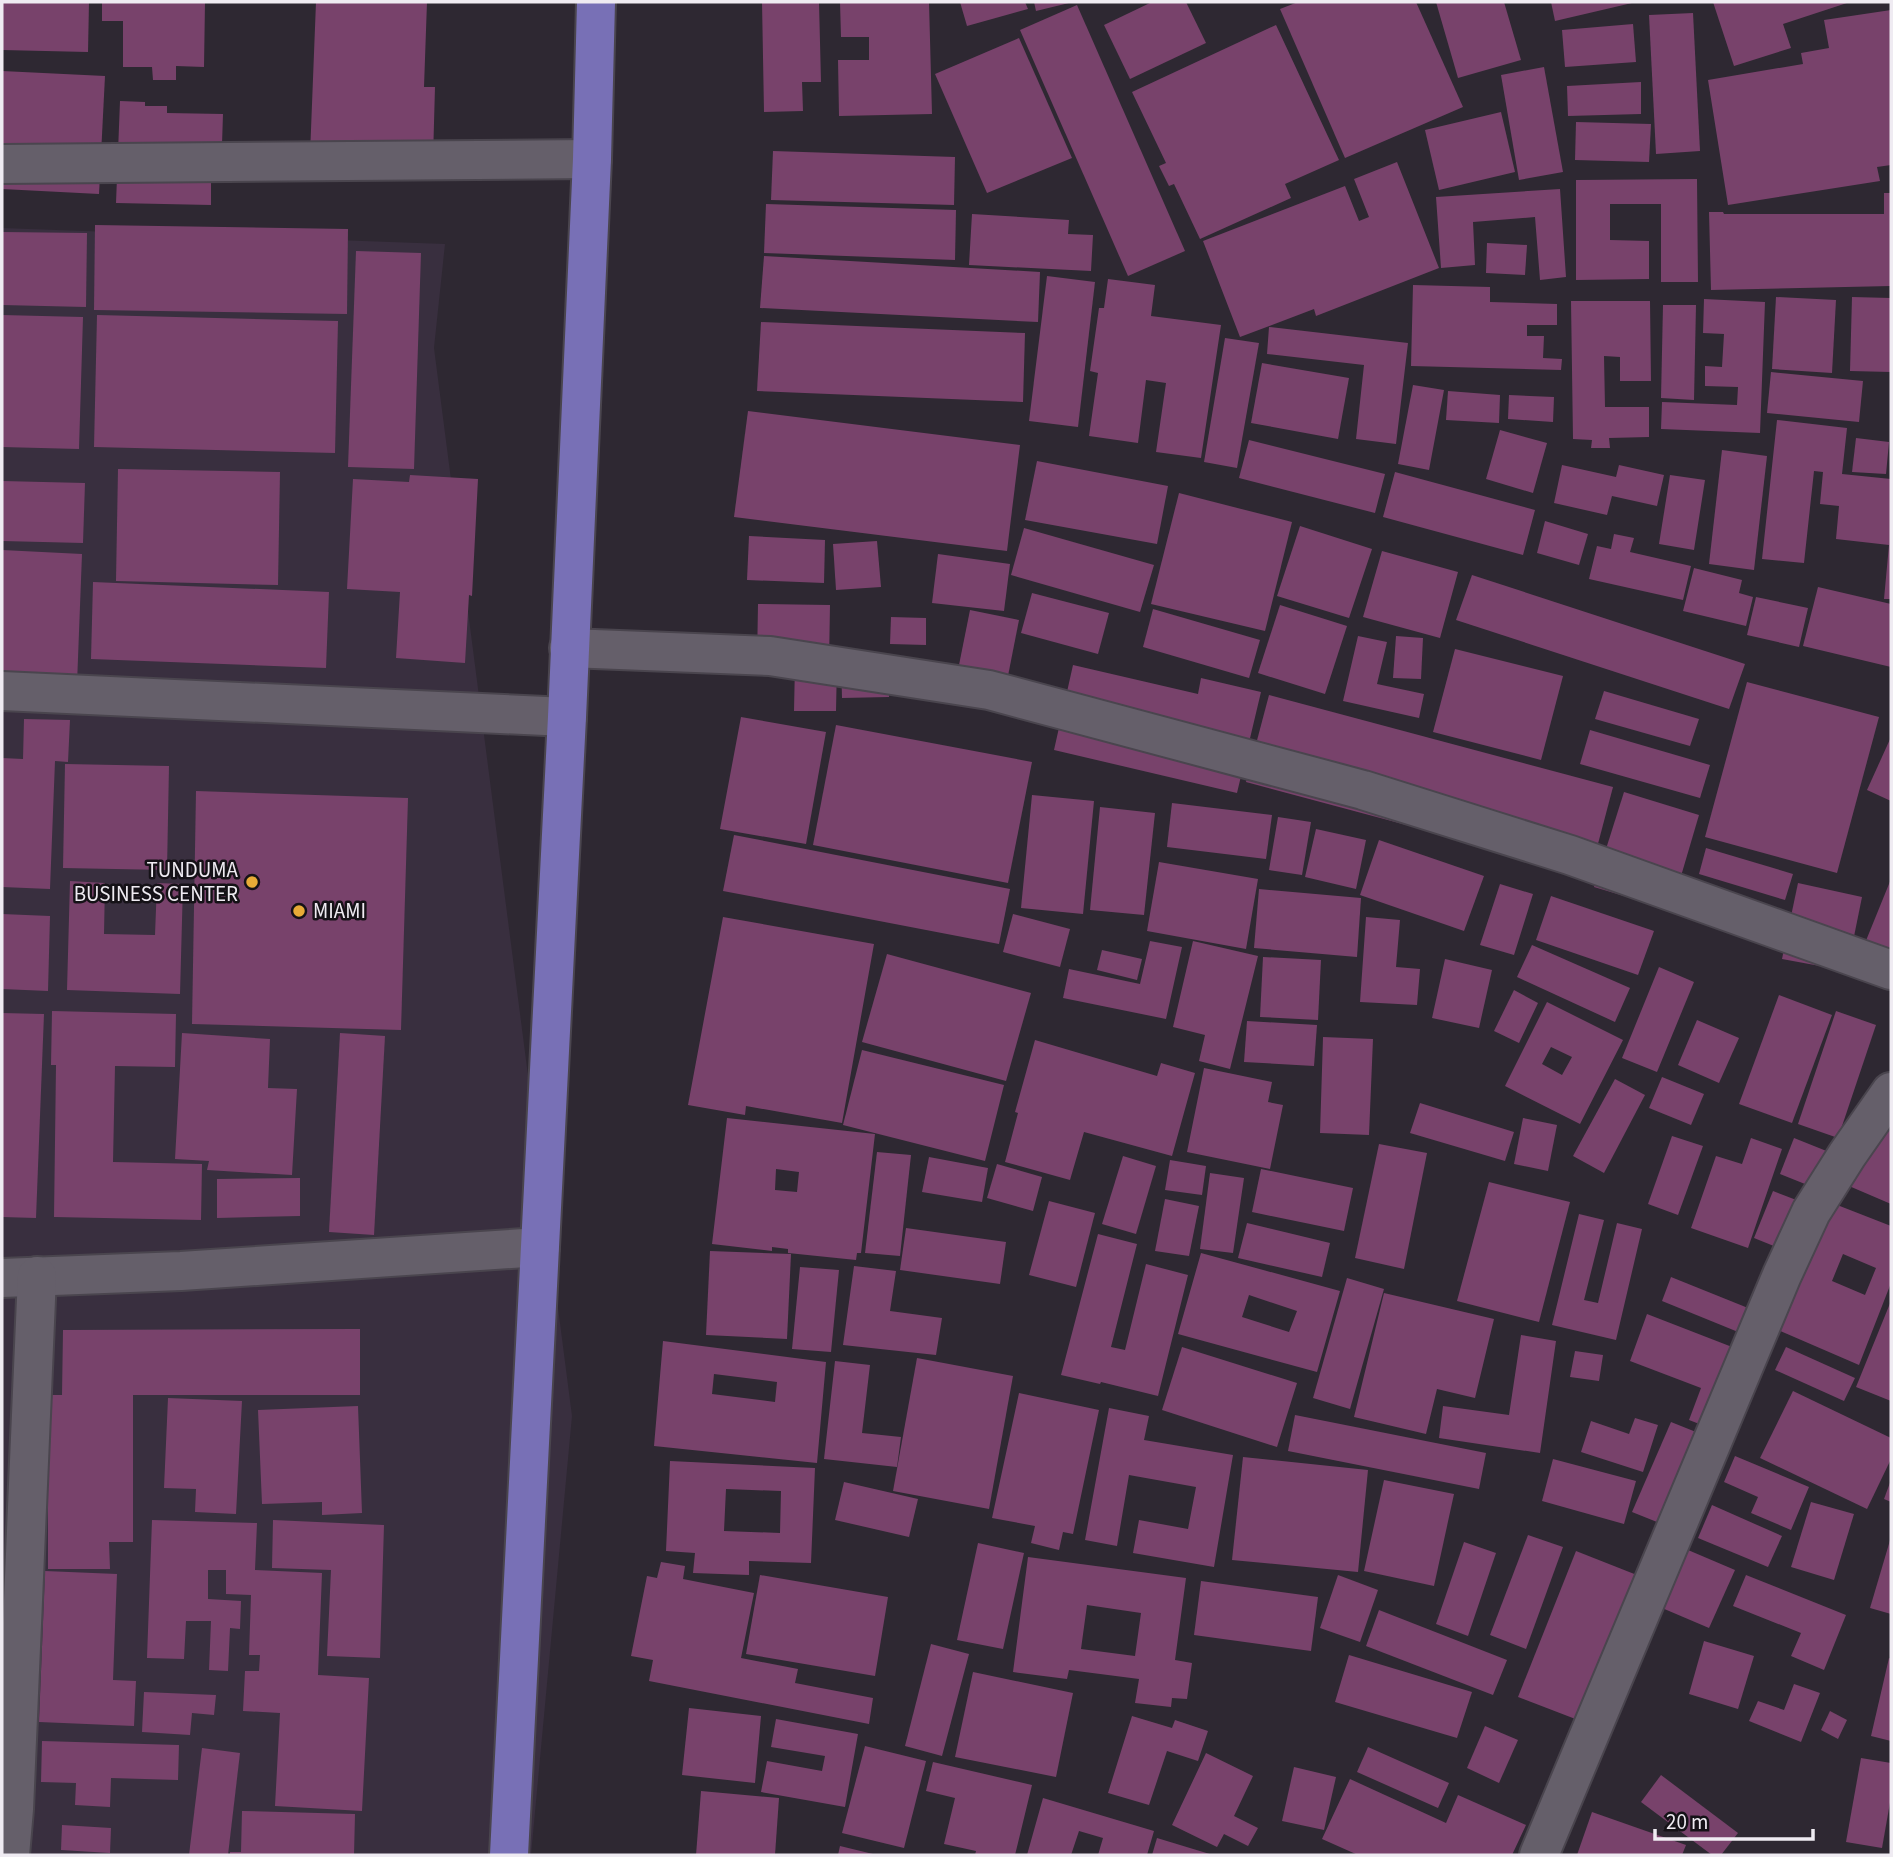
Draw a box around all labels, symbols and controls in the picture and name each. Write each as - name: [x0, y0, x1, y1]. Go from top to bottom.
- place label: TUNDUMA BUSINESS CENTER: [74, 855, 239, 909]
- marker: TUNDUMA BUSINESS CENTER: [244, 874, 260, 890]
- place label: MIAMI: [313, 896, 366, 926]
- marker: MIAMI: [291, 903, 307, 919]
- scale bar: [1655, 1798, 1812, 1842]
- text: 20 m: [1666, 1807, 1708, 1837]

